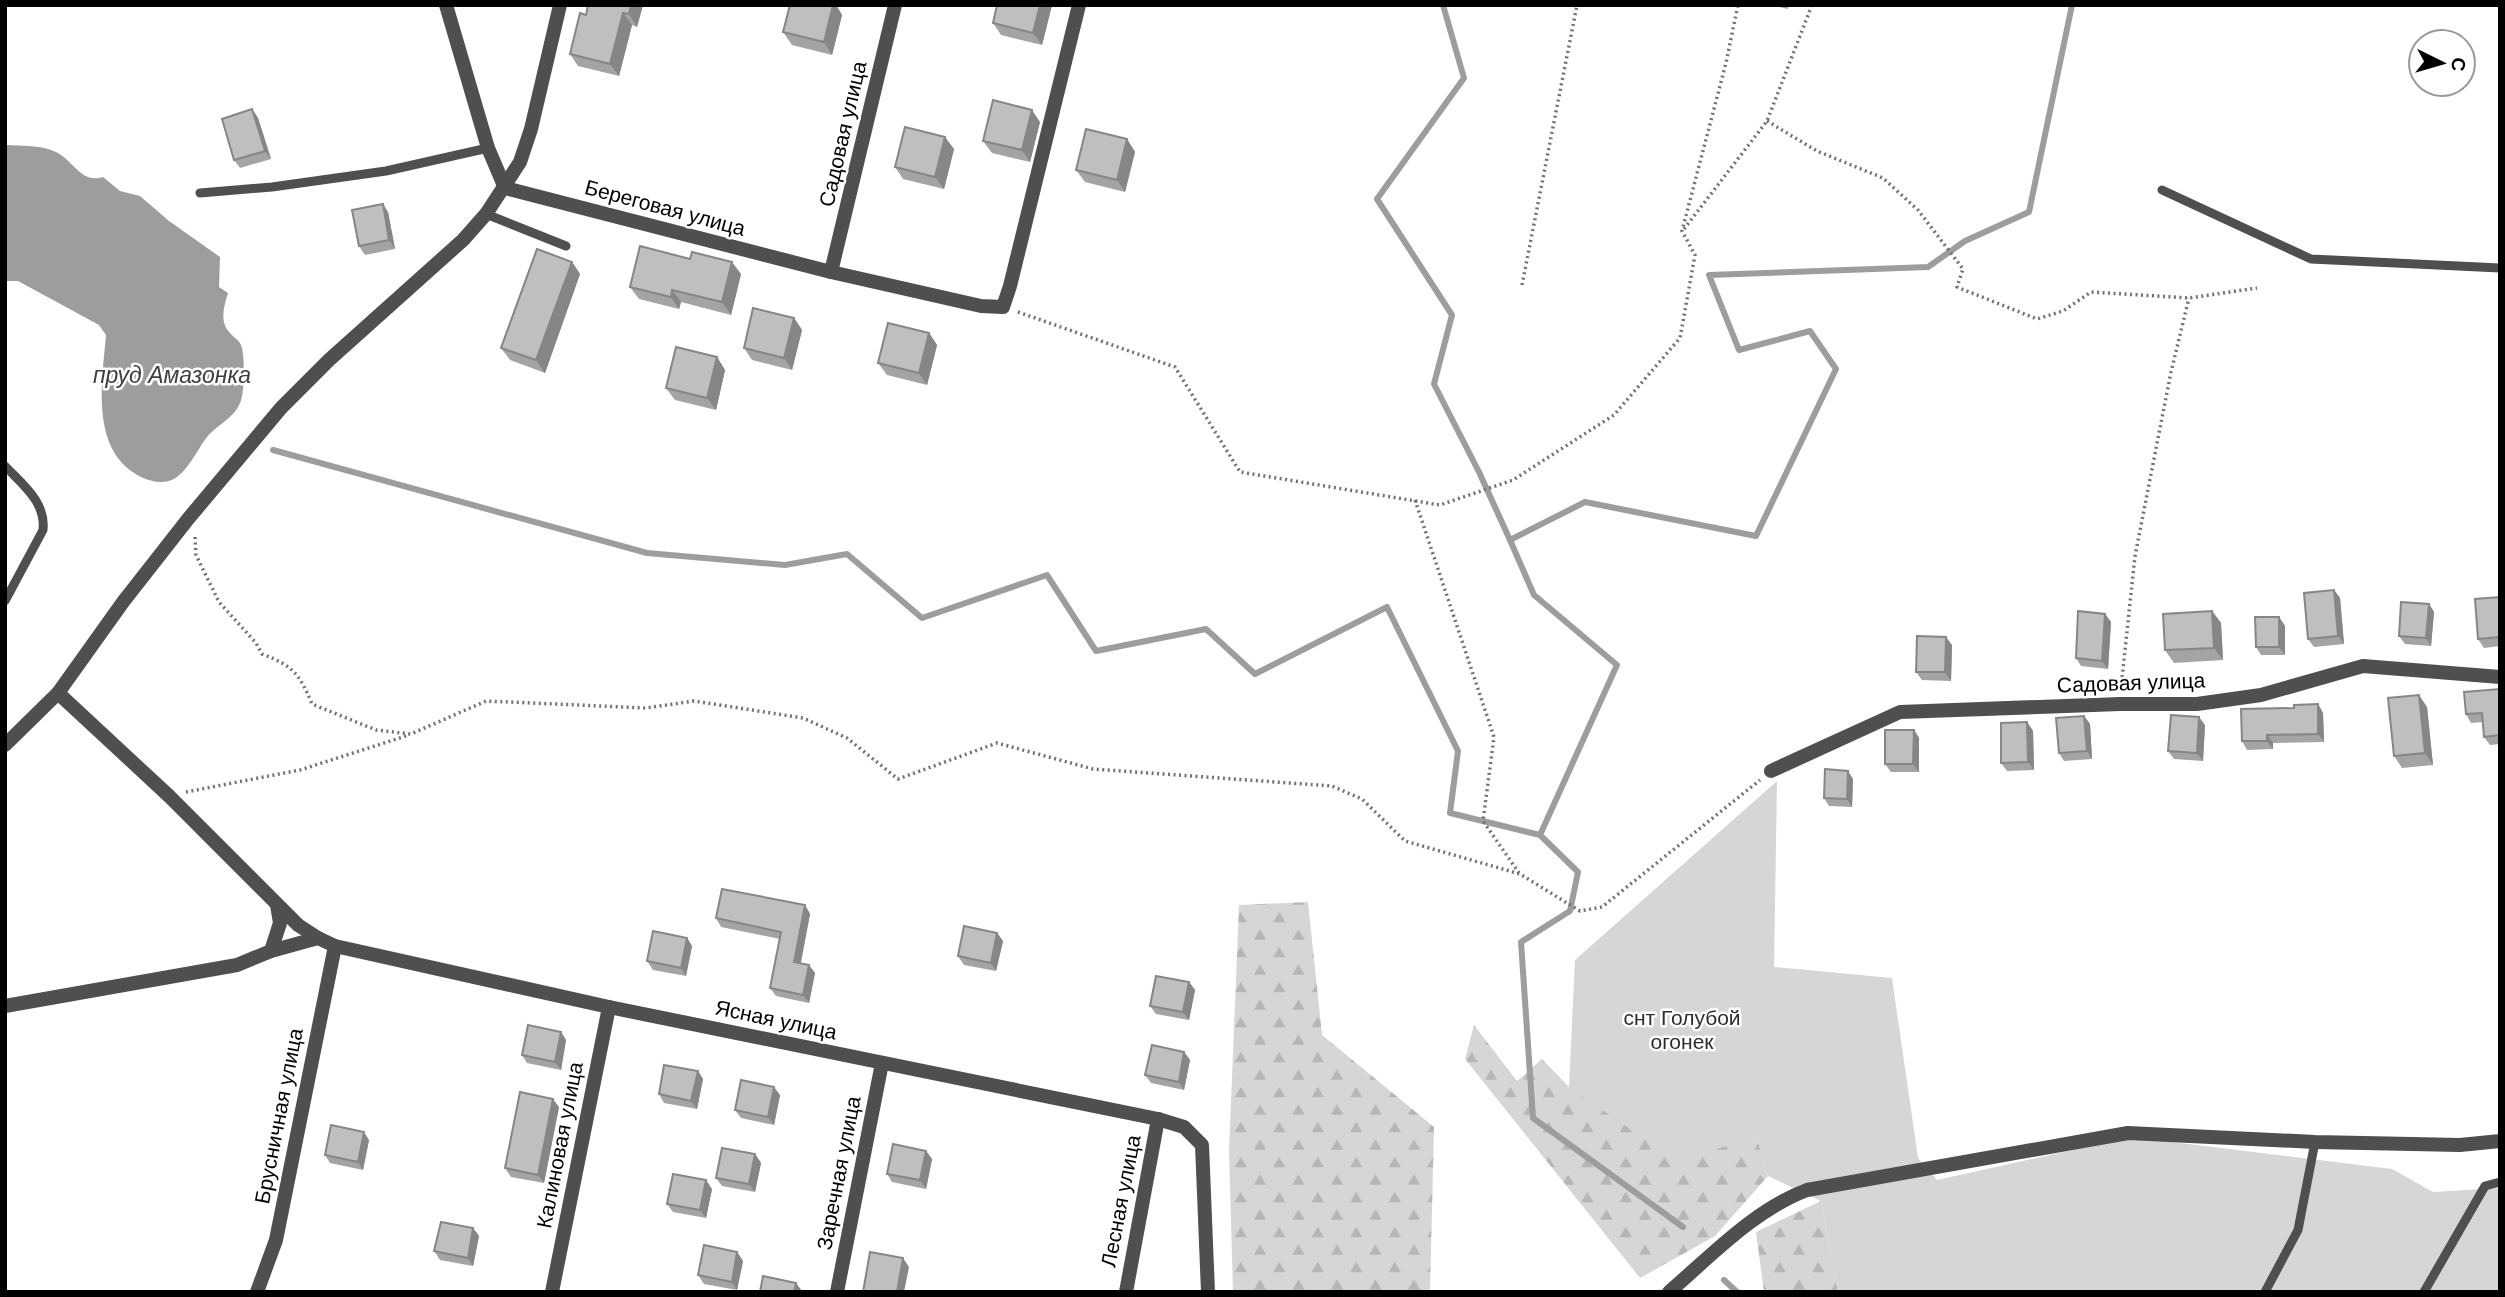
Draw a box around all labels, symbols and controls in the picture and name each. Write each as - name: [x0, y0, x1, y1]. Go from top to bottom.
- north arrow: [2407, 28, 2477, 98]
- text: С: [2447, 57, 2469, 72]
- street label: Садовая улица: [815, 59, 870, 209]
- street label: Береговая улица: [582, 175, 748, 240]
- water label: пруд Амазонка: [93, 362, 251, 388]
- street label: Садовая улица: [2056, 668, 2206, 697]
- street label: Ясная улица: [713, 995, 839, 1044]
- park label: снт Голубой огонек: [1623, 1006, 1741, 1053]
- street label: Брусничная улица: [250, 1026, 307, 1206]
- street label: Калиновая улица: [532, 1060, 587, 1230]
- street label: Заречная улица: [812, 1094, 865, 1252]
- street label: Лесная улица: [1096, 1133, 1145, 1269]

